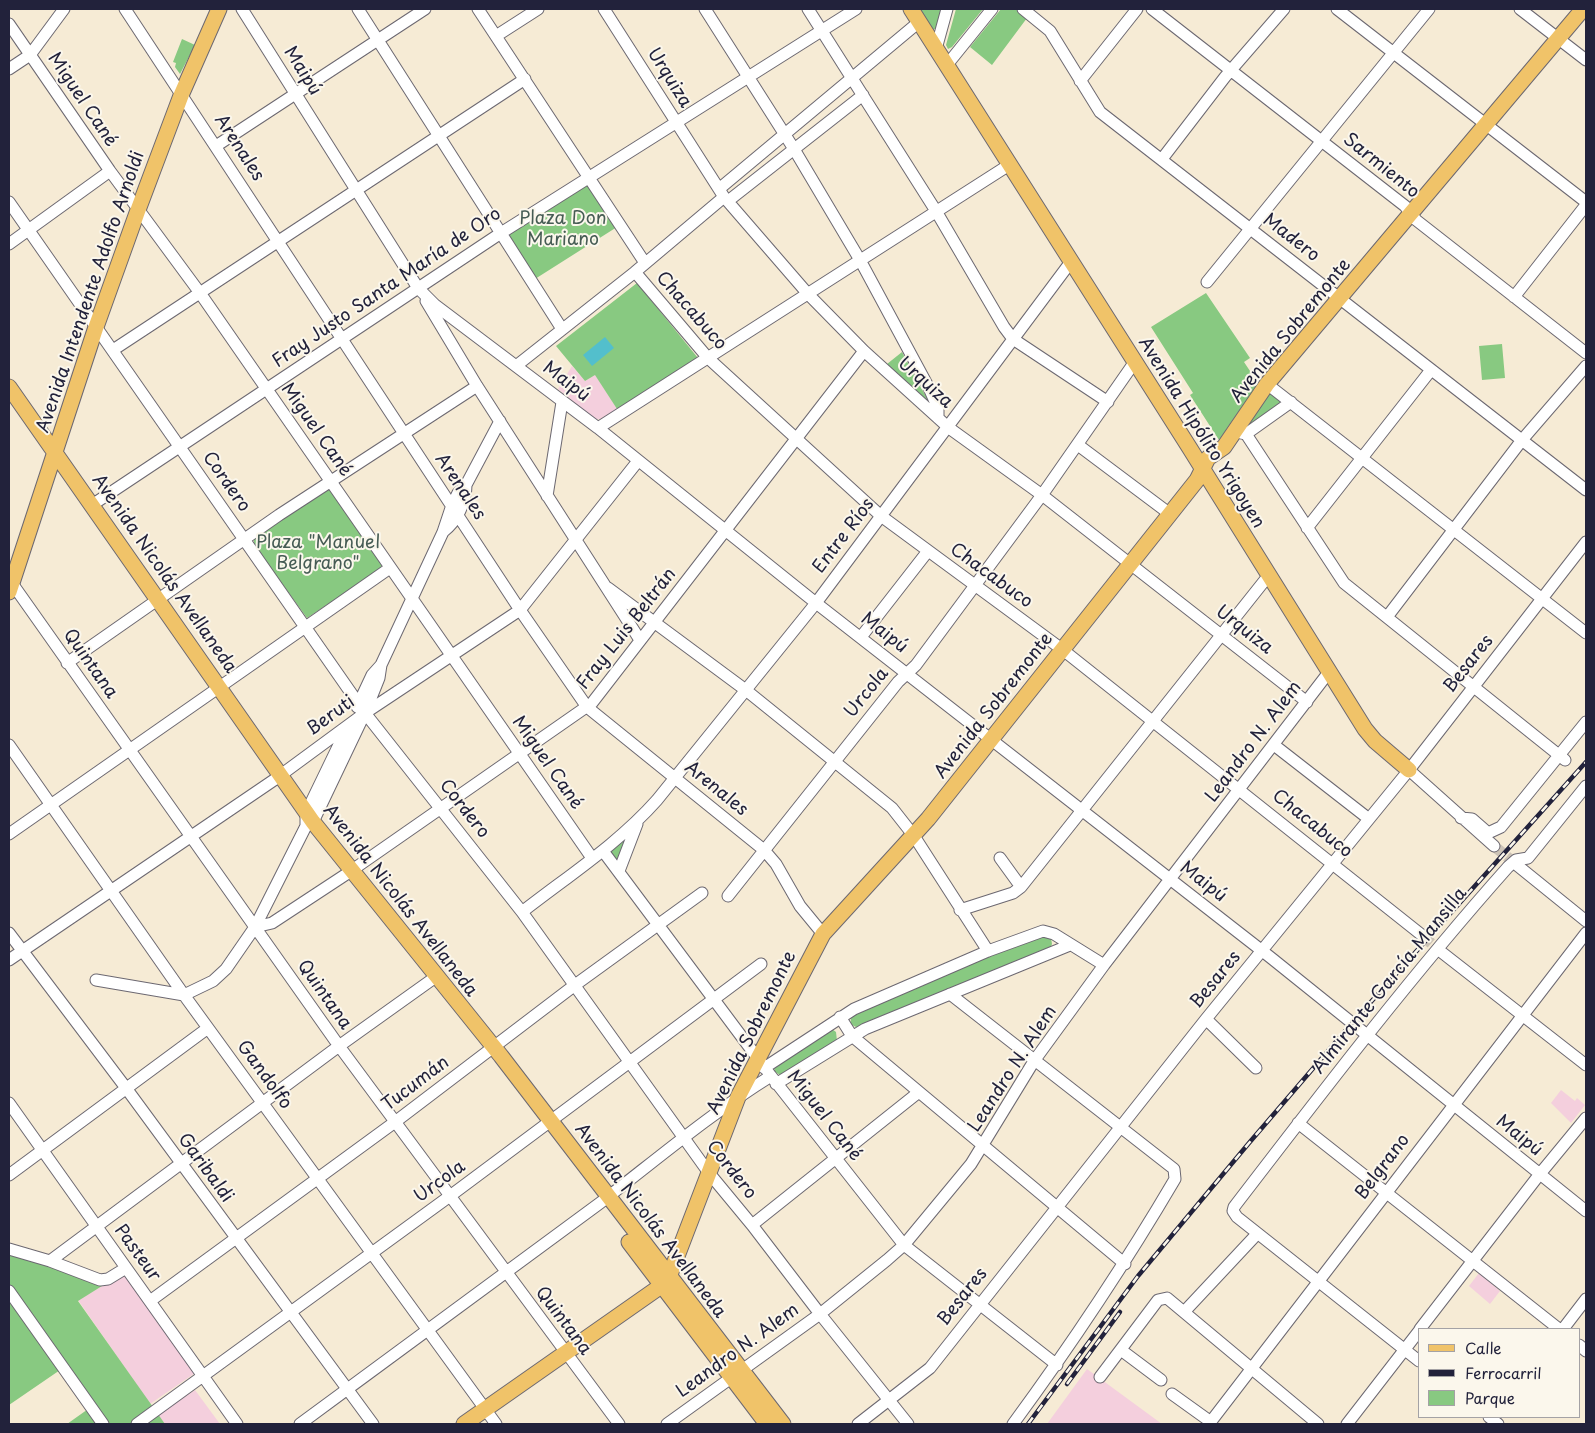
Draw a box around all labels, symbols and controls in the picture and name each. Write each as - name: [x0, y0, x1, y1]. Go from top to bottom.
- street label: Maipú: [279, 43, 325, 99]
- street label: Urquiza: [642, 44, 696, 112]
- street label: Miguel Cané: [43, 49, 121, 151]
- street label: Arenales: [209, 111, 269, 185]
- street label: Sarmiento: [1339, 129, 1423, 203]
- street label: Avenida Intendente Adolfo Arnoldi: [33, 148, 149, 436]
- street label: Fray Justo Santa María de Oro: [269, 203, 505, 373]
- park label: Plaza Don Mariano: [519, 208, 607, 250]
- street label: Madero: [1258, 209, 1324, 267]
- street label: Avenida Sobremonte: [1226, 255, 1356, 407]
- street label: Chacabuco: [651, 267, 731, 355]
- street label: Avenida Hipólito Yrigoyen: [1133, 334, 1269, 532]
- street label: Urquiza: [893, 353, 957, 413]
- street label: Maipú: [538, 357, 594, 407]
- street label: Miguel Cané: [276, 379, 356, 481]
- street label: Cordero: [197, 448, 255, 516]
- street label: Arenales: [430, 450, 490, 524]
- street label: Avenida Nicolás Avellaneda: [87, 470, 241, 678]
- street label: Entre Ríos: [809, 494, 879, 578]
- park label: Plaza "Manuel Belgrano": [256, 532, 380, 574]
- street label: Chacabuco: [945, 539, 1037, 613]
- street label: Fray Luis Beltrán: [573, 564, 681, 694]
- street label: Urquiza: [1211, 601, 1277, 659]
- street label: Maipú: [856, 608, 912, 658]
- street label: Quintana: [58, 625, 122, 703]
- street label: Avenida Sobremonte: [930, 629, 1058, 783]
- street label: Besares: [1440, 631, 1498, 697]
- street label: Urcola: [840, 664, 894, 722]
- street label: Leandro N. Alem: [1201, 677, 1307, 807]
- street label: Beruti: [303, 691, 359, 741]
- street label: Miguel Cané: [507, 712, 587, 814]
- street label: Arenales: [680, 757, 752, 821]
- street label: Cordero: [434, 775, 494, 843]
- street label: Chacabuco: [1268, 785, 1356, 863]
- street label: Avenida Nicolás Avellaneda: [318, 801, 482, 1001]
- street label: Maipú: [1175, 857, 1231, 907]
- street label: Almirante García Mansilla: [1308, 884, 1472, 1078]
- street label: Besares: [1186, 947, 1246, 1013]
- street label: Avenida Sobremonte: [703, 948, 801, 1118]
- street label: Quintana: [292, 956, 356, 1034]
- street label: Leandro N. Alem: [964, 1002, 1062, 1136]
- street label: Gandolfo: [232, 1036, 296, 1114]
- street label: Tucumán: [378, 1052, 454, 1116]
- street label: Miguel Cané: [782, 1066, 866, 1166]
- street label: Maipú: [1491, 1111, 1547, 1161]
- street label: Avenida Nicolás Avellaneda: [570, 1120, 730, 1322]
- street label: Garibaldi: [173, 1129, 237, 1207]
- street label: Belgrano: [1351, 1130, 1415, 1204]
- street label: Cordero: [701, 1136, 761, 1204]
- street label: Urcola: [410, 1156, 470, 1208]
- street label: Pasteur: [109, 1220, 165, 1286]
- street label: Besares: [934, 1264, 992, 1330]
- street label: Quintana: [530, 1283, 596, 1359]
- street label: Leandro N. Alem: [673, 1299, 803, 1403]
- legend: [1418, 1328, 1580, 1418]
- text: Calle: [1465, 1336, 1502, 1359]
- text: Ferrocarril: [1465, 1361, 1542, 1384]
- text: Parque: [1465, 1386, 1515, 1409]

